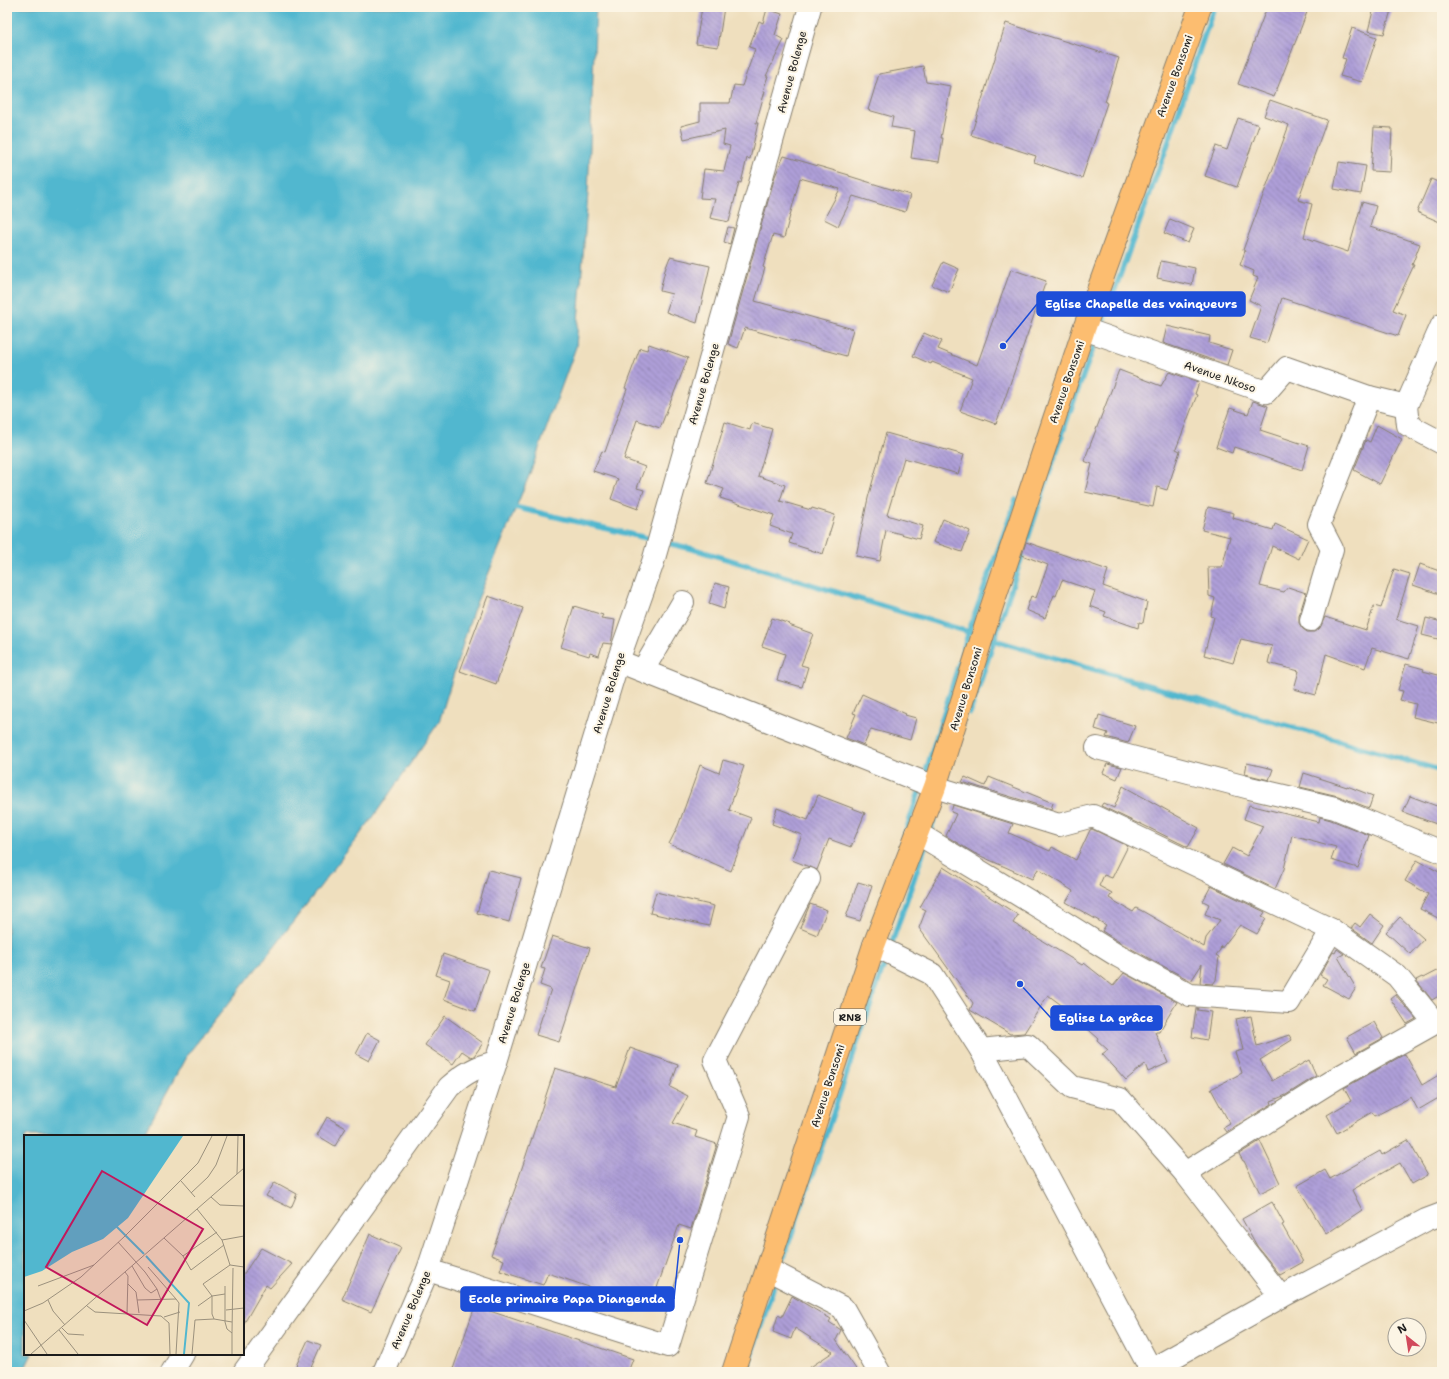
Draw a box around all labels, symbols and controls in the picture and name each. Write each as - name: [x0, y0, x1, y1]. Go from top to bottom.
- street label: Avenue Bolenge: [774, 29, 810, 115]
- street label: Avenue Bonsomi: [1153, 33, 1197, 119]
- callout: Eglise Chapelle des vainqueurs: [1037, 292, 1245, 316]
- text: Eglise Chapelle des vainqueurs: [1045, 296, 1237, 312]
- street label: Avenue Bonsomi: [1046, 339, 1088, 425]
- street label: Avenue Bolenge: [685, 341, 723, 427]
- street label: Avenue Nkoso: [1182, 358, 1258, 396]
- street label: Avenue Bonsomi: [946, 645, 986, 733]
- street label: Avenue Bolenge: [589, 650, 629, 736]
- street label: Avenue Bolenge: [494, 960, 534, 1046]
- callout: Eglise La grâce: [1051, 1006, 1162, 1030]
- road number: RN8: [834, 1009, 866, 1025]
- text: Eglise La grâce: [1059, 1010, 1153, 1026]
- street label: Avenue Bonsomi: [807, 1042, 849, 1130]
- inset map: [24, 1135, 244, 1355]
- street label: Avenue Bolenge: [388, 1268, 434, 1352]
- callout: Ecole primaire Papa Diangenda: [461, 1287, 674, 1311]
- text: Ecole primaire Papa Diangenda: [469, 1291, 666, 1307]
- north arrow: [1387, 1317, 1427, 1357]
- text: N: [1395, 1320, 1410, 1337]

